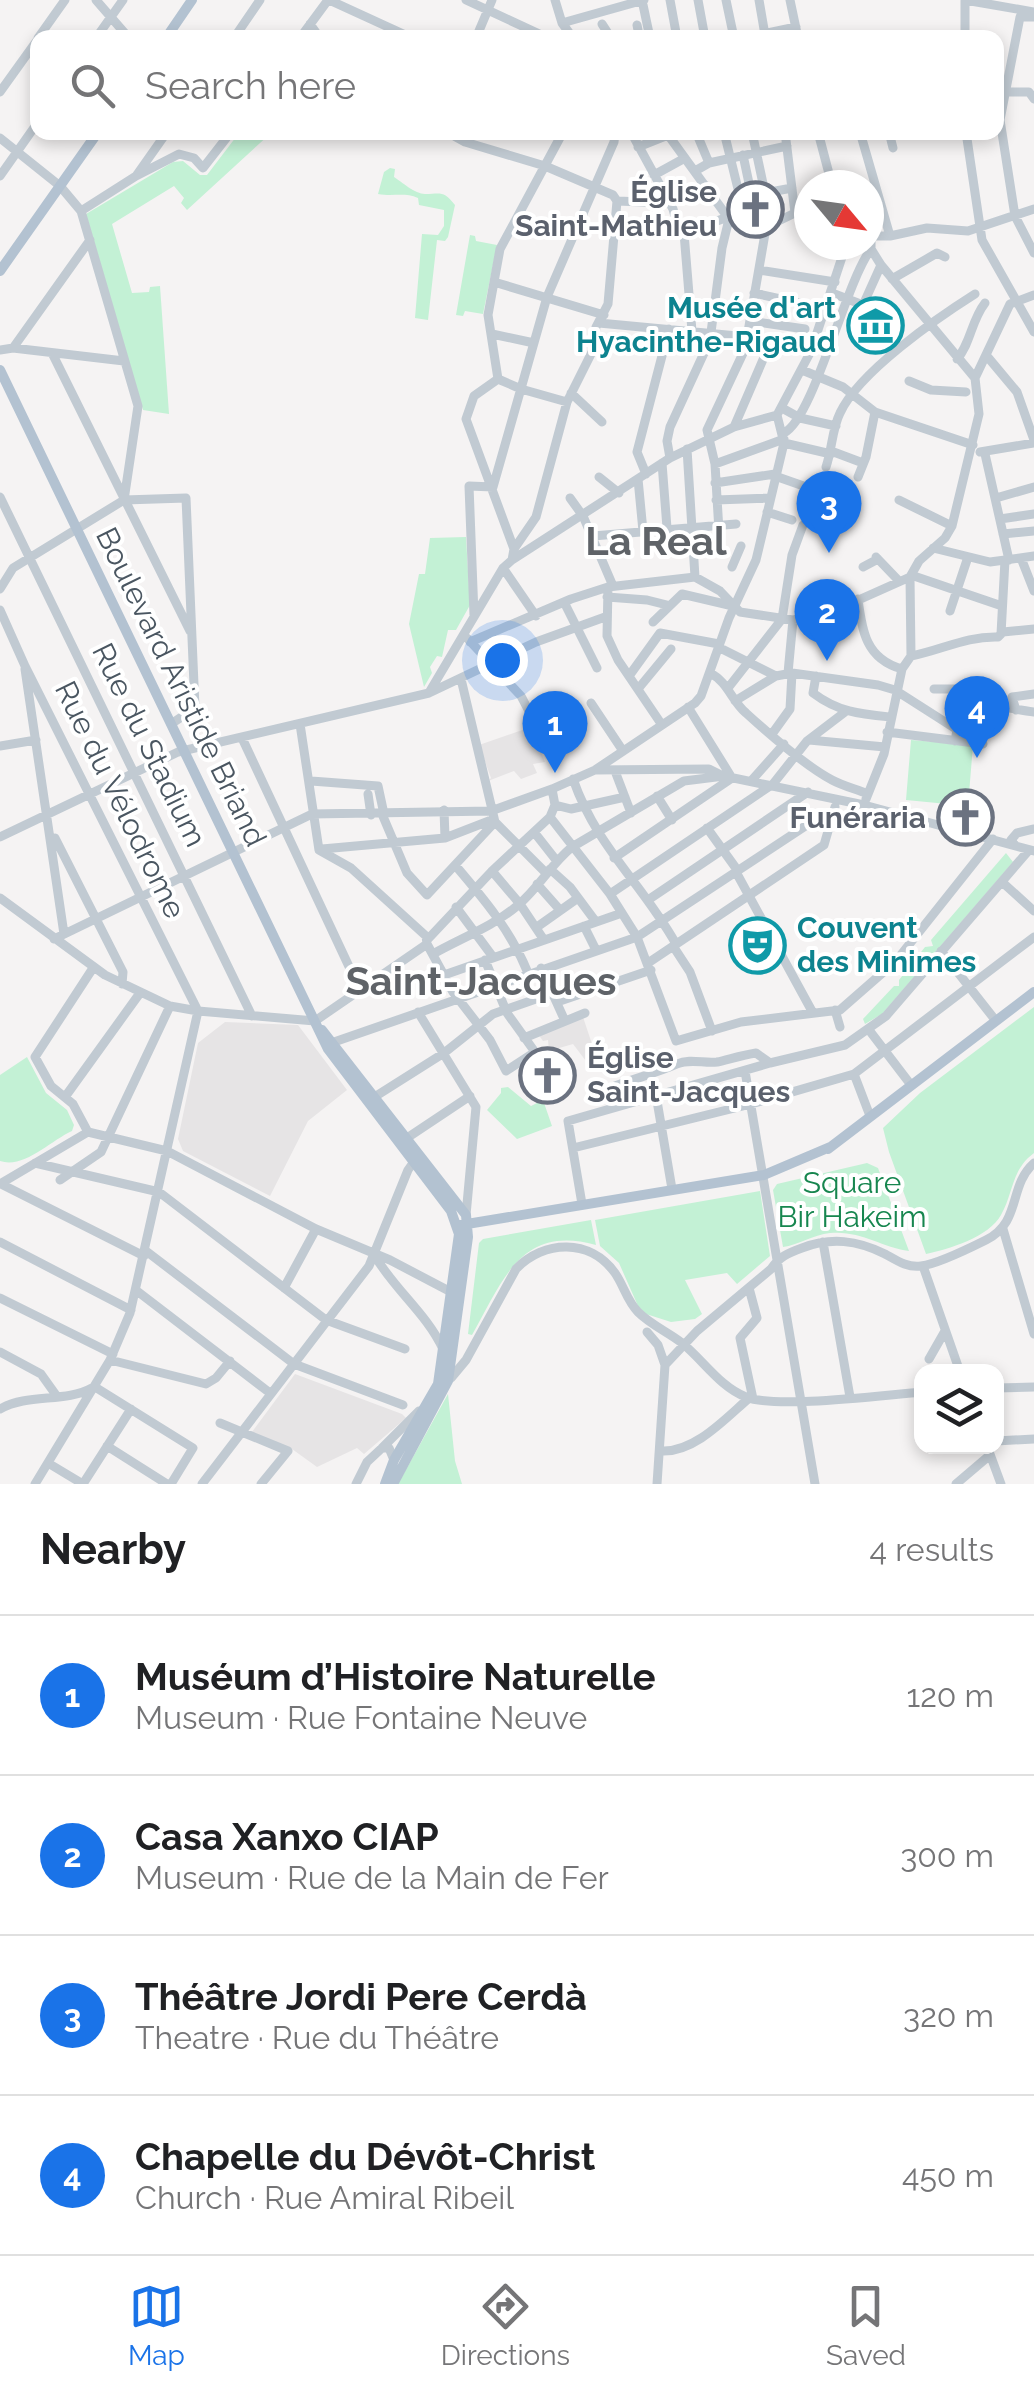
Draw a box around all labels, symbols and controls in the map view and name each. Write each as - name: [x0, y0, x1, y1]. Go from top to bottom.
- search box: [30, 30, 1004, 140]
- icon: search: [65, 58, 120, 113]
- text: Search here: [145, 63, 356, 108]
- north arrow: [794, 170, 884, 260]
- place label: Église Saint-Mathieu: [515, 174, 717, 243]
- church icon: Église Saint-Mathieu: [726, 179, 786, 239]
- place label: Musée d'art Hyacinthe-Rigaud: [576, 290, 836, 359]
- museum icon: Musée d'art Hyacinthe-Rigaud: [845, 295, 905, 355]
- pin: 3: [796, 470, 862, 553]
- district label: La Real: [585, 517, 727, 564]
- street label: Boulevard Aristide Briand: [89, 522, 274, 852]
- pin: 2: [794, 578, 860, 661]
- your location: [477, 635, 528, 686]
- street label: Rue du Stadium: [85, 638, 214, 852]
- street label: Rue du Vélodrome: [48, 676, 193, 924]
- pin: 4: [944, 676, 1010, 758]
- pin: 1: [522, 690, 588, 773]
- church icon: Funéraria: [935, 788, 995, 848]
- place label: Funéraria: [790, 800, 926, 835]
- place label: Couvent des Minimes: [797, 910, 976, 979]
- theatre icon: Couvent des Minimes: [728, 915, 788, 975]
- district label: Saint-Jacques: [345, 957, 617, 1004]
- place label: Église Saint-Jacques: [587, 1040, 790, 1109]
- church icon: Église Saint-Jacques: [518, 1045, 578, 1105]
- park label: Square Bir Hakeim: [777, 1165, 927, 1234]
- map controls: [914, 1364, 1004, 1454]
- button: layers: [914, 1364, 1004, 1454]
- text: Nearby: [40, 1525, 186, 1574]
- text: 4 results: [870, 1531, 994, 1568]
- text: Muséum d’Histoire Naturelle: [135, 1654, 656, 1699]
- text: 1: [65, 1677, 80, 1714]
- text: 120 m: [906, 1677, 994, 1714]
- text: Museum · Rue Fontaine Neuve: [135, 1699, 587, 1736]
- text: Casa Xanxo CIAP: [135, 1814, 439, 1859]
- text: 2: [63, 1837, 82, 1874]
- text: 300 m: [900, 1837, 994, 1874]
- text: Museum · Rue de la Main de Fer: [135, 1859, 609, 1896]
- text: Théâtre Jordi Pere Cerdà: [135, 1974, 587, 2019]
- text: 3: [64, 1997, 81, 2034]
- text: 320 m: [903, 1997, 994, 2034]
- text: Theatre · Rue du Théâtre: [135, 2019, 499, 2056]
- text: Chapelle du Dévôt-Christ: [135, 2134, 595, 2179]
- text: 4: [63, 2157, 82, 2194]
- text: 450 m: [902, 2157, 994, 2194]
- text: Church · Rue Amiral Ribeil: [135, 2179, 514, 2216]
- tab: Map: [128, 2279, 185, 2372]
- tab: Directions: [441, 2279, 570, 2372]
- tab: Saved: [826, 2279, 906, 2372]

